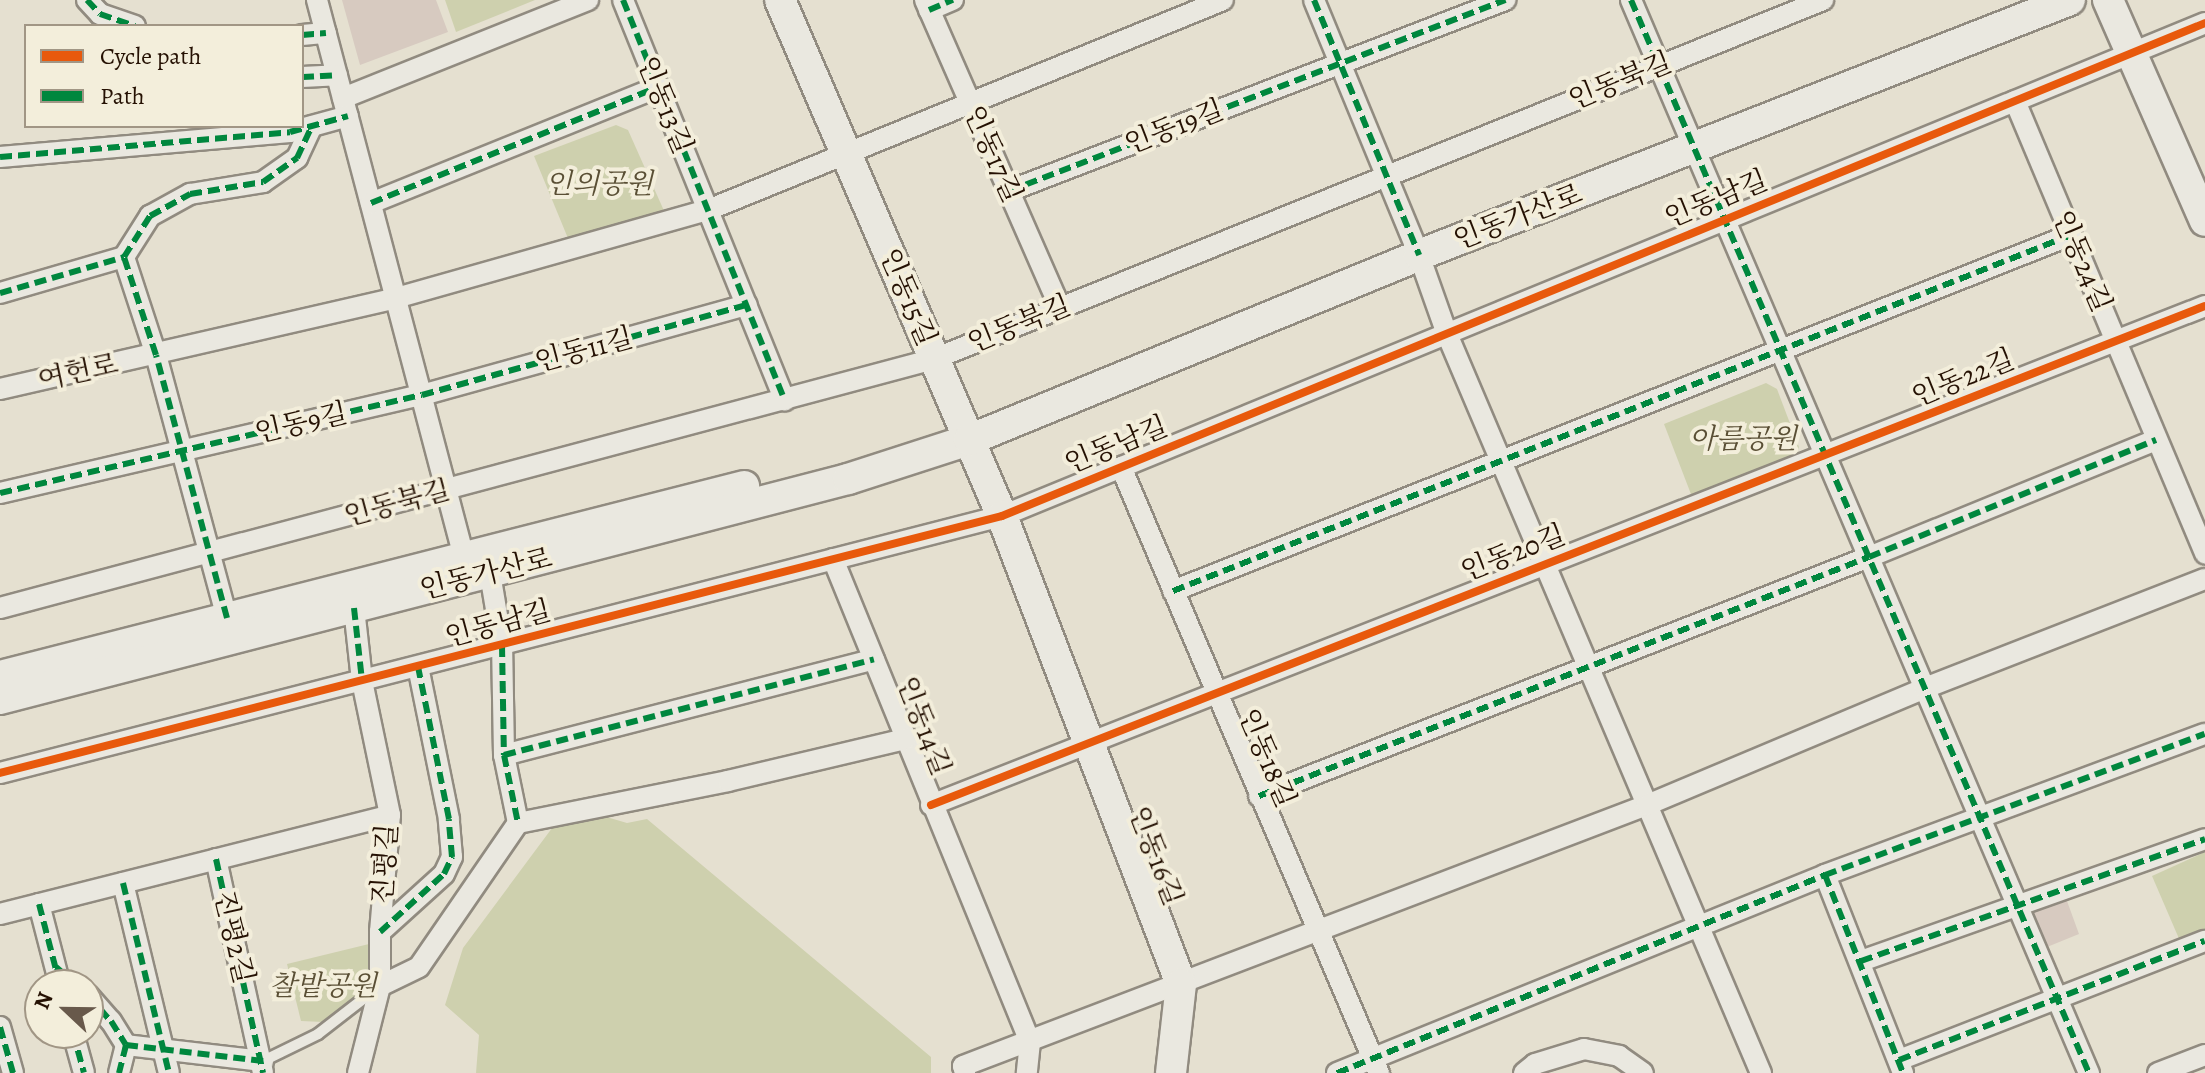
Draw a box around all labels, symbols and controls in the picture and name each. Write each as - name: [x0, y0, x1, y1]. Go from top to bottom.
- legend: [24, 24, 304, 128]
- text: Cycle path: [100, 40, 201, 72]
- street label: 인동북길: [1564, 45, 1676, 117]
- street label: 인동13길: [630, 51, 700, 159]
- text: Path: [100, 80, 145, 112]
- street label: 인동19길: [1120, 93, 1228, 161]
- street label: 인동17길: [957, 100, 1029, 208]
- street label: 인동남길: [1660, 163, 1772, 235]
- park label: 인의공원: [545, 167, 653, 201]
- street label: 인동가산로: [1449, 177, 1587, 257]
- street label: 인동24길: [2046, 205, 2118, 317]
- street label: 인동15길: [872, 243, 944, 351]
- street label: 인동북길: [963, 288, 1075, 360]
- street label: 인동11길: [531, 321, 637, 379]
- street label: 인동22길: [1907, 342, 2019, 414]
- street label: 여헌로: [35, 347, 121, 397]
- street label: 인동9길: [251, 396, 351, 450]
- street label: 인동남길: [1060, 409, 1172, 481]
- park label: 아름공원: [1689, 422, 1797, 456]
- street label: 인동북길: [340, 473, 454, 533]
- street label: 인동20길: [1456, 518, 1570, 588]
- street label: 인동가산로: [416, 541, 556, 607]
- street label: 인동남길: [441, 594, 555, 654]
- street label: 인동14길: [890, 672, 958, 780]
- street label: 인동18길: [1231, 703, 1303, 813]
- street label: 인동16길: [1122, 802, 1190, 910]
- street label: 진평길: [365, 822, 405, 906]
- street label: 진평2길: [207, 887, 261, 987]
- north arrow: [24, 969, 104, 1049]
- park label: 찰밭공원: [269, 969, 377, 1003]
- text: N: [27, 988, 61, 1014]

